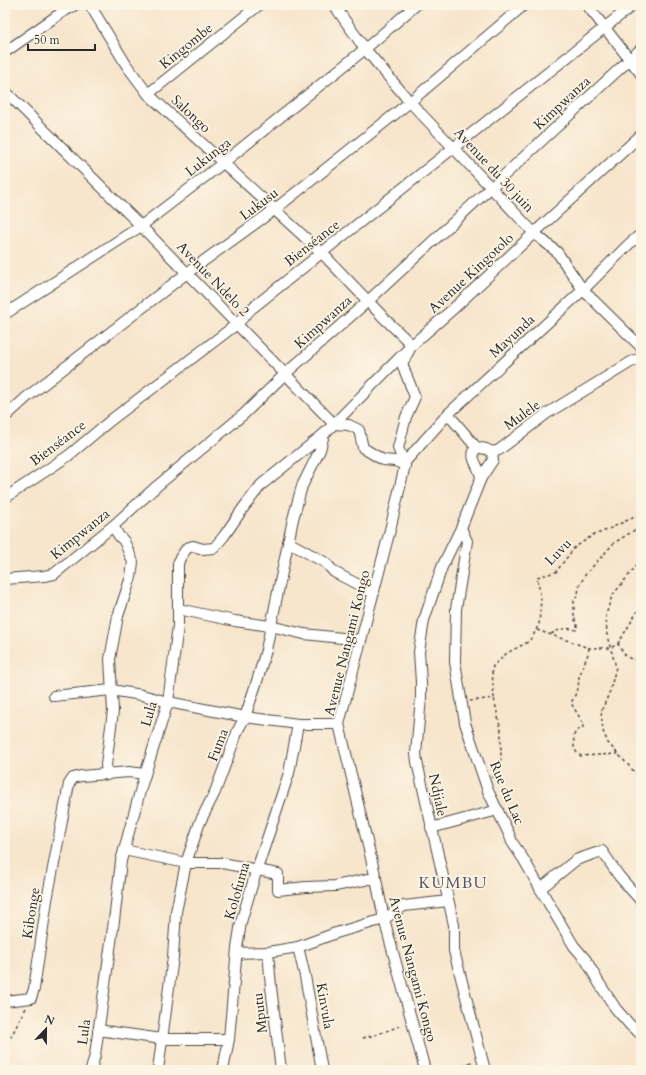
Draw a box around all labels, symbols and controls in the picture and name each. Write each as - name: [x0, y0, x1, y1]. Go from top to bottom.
- street label: Kingombe: [155, 19, 217, 73]
- scale bar: [28, 26, 95, 52]
- text: 50 m: [34, 32, 61, 48]
- street label: Kimpwanza: [529, 72, 595, 134]
- street label: Salongo: [167, 91, 215, 137]
- street label: Avenue du 30 juin: [450, 123, 538, 217]
- street label: Lukunga: [181, 133, 235, 181]
- street label: Lukusu: [236, 183, 282, 225]
- street label: Bienséance: [280, 215, 344, 271]
- street label: Avenue Kingotolo: [424, 228, 518, 317]
- street label: Avenue Ndelo 2: [172, 238, 254, 320]
- street label: Kimpwanza: [290, 291, 356, 353]
- street label: Mayunda: [485, 310, 539, 362]
- street label: Mulele: [500, 395, 544, 435]
- street label: Bienséance: [26, 416, 90, 470]
- street label: Kimpwanza: [46, 504, 114, 564]
- street label: Luvu: [540, 534, 576, 570]
- street label: Avenue Nangami Kongo: [320, 568, 374, 718]
- street label: Lula: [136, 699, 162, 729]
- street label: Fuma: [203, 726, 233, 764]
- street label: Rue du Lac: [485, 758, 529, 828]
- street label: Ndjiale: [424, 772, 452, 818]
- street label: Kolofuma: [220, 860, 254, 922]
- district label: KUMBU: [419, 872, 487, 894]
- street label: Kibonge: [18, 886, 44, 940]
- street label: Avenue Nangami Kongo: [384, 894, 442, 1044]
- street label: Kinvula: [312, 981, 338, 1031]
- street label: Mputu: [248, 991, 272, 1034]
- north arrow: [26, 1009, 66, 1049]
- text: N: [42, 1011, 57, 1029]
- street label: Lula: [73, 1018, 95, 1046]

